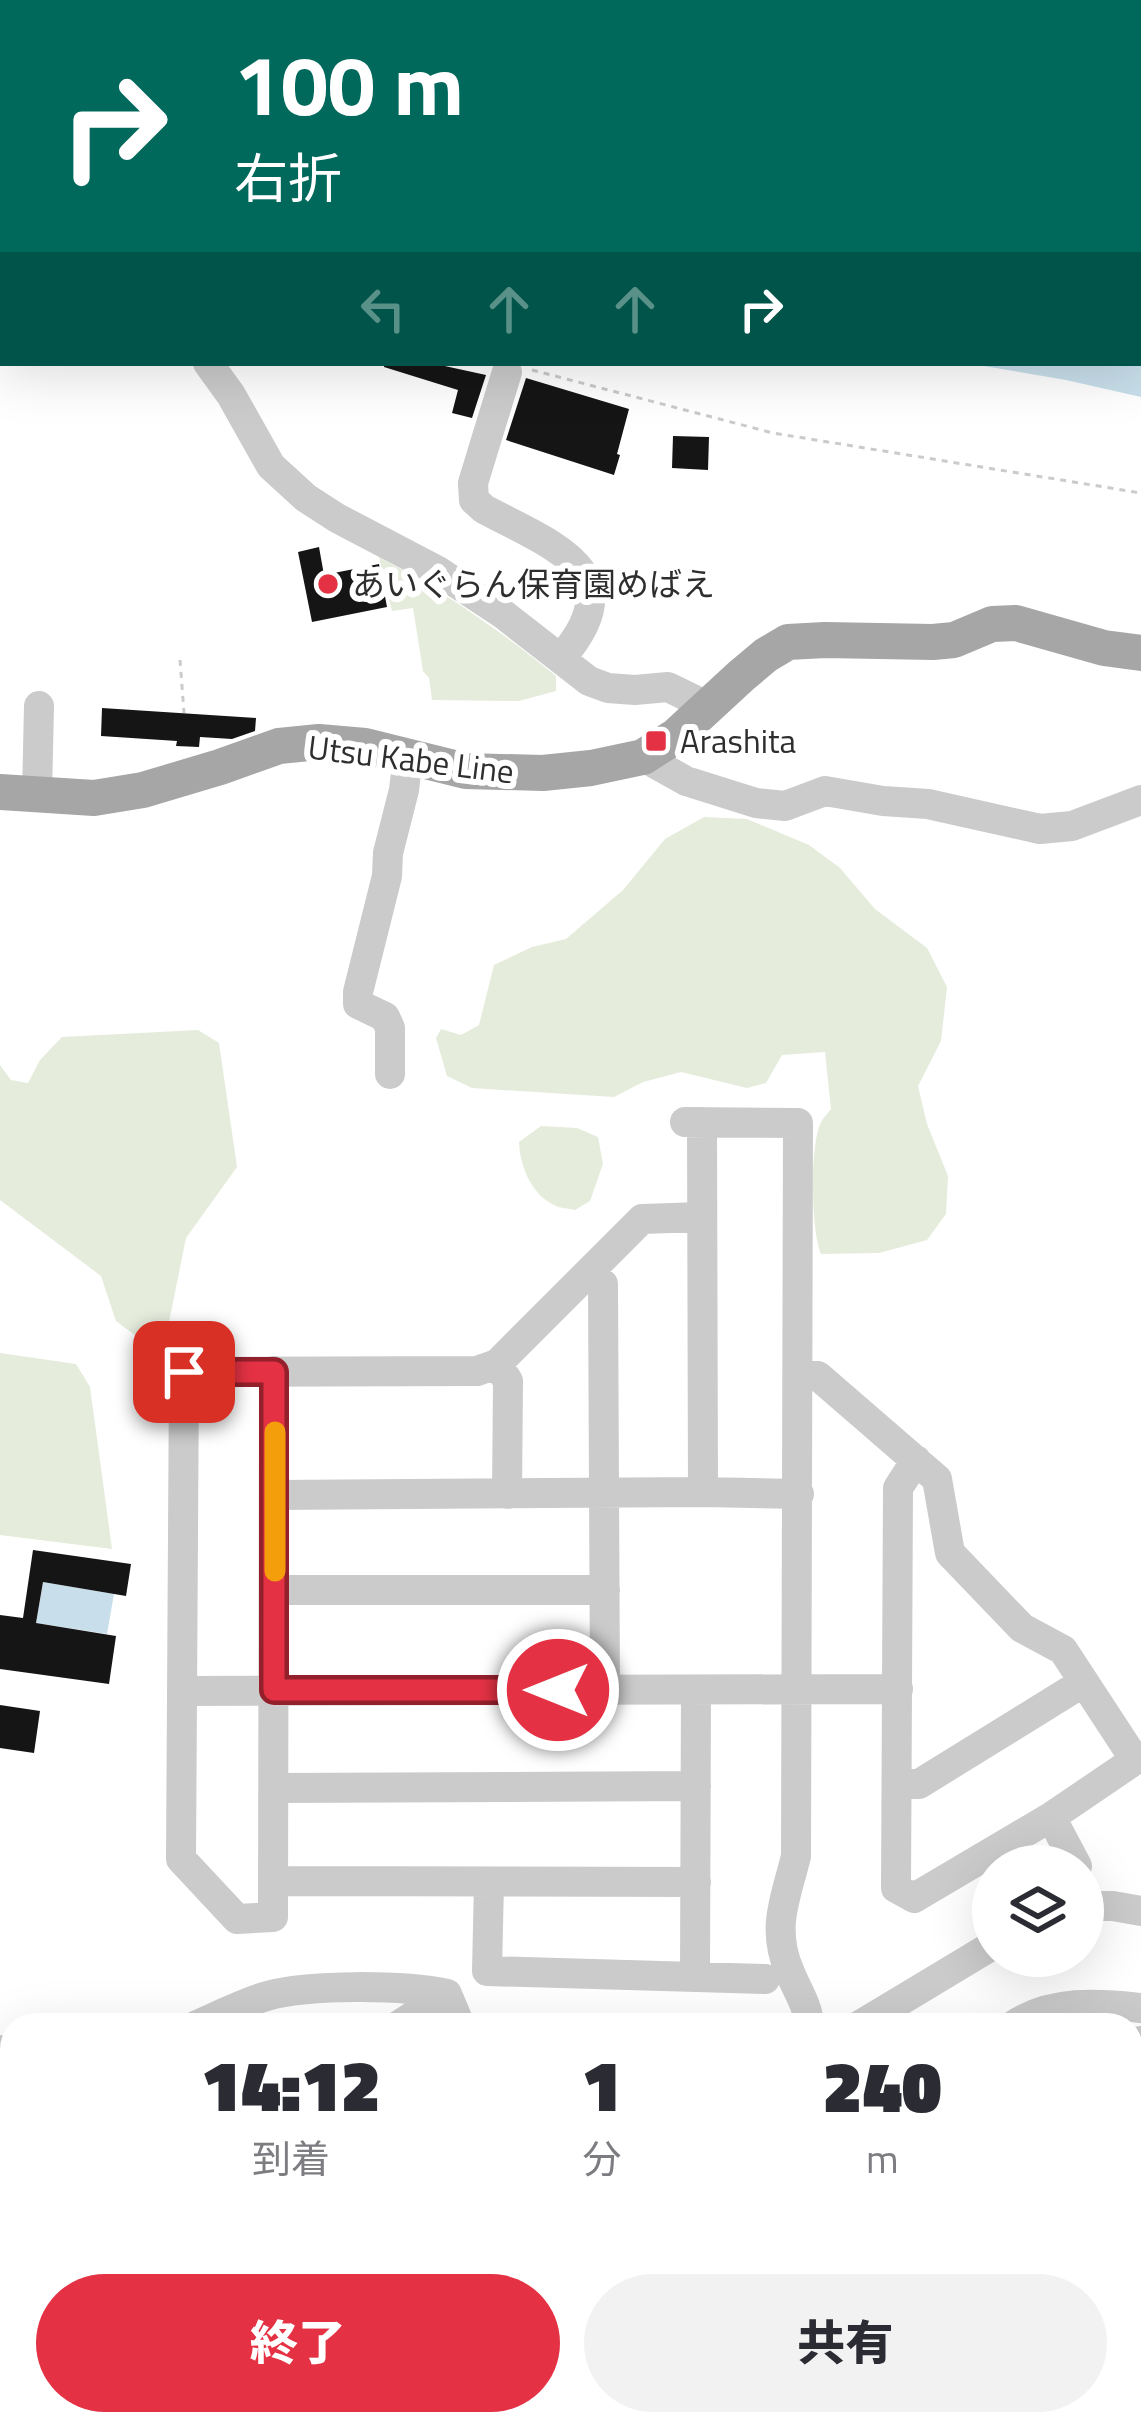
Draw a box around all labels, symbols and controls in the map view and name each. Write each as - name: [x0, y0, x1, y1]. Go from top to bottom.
- text: 100 m: [234, 20, 464, 148]
- icon: right: [36, 48, 192, 204]
- text: 右折: [234, 137, 342, 219]
- icon: left: [350, 276, 416, 342]
- icon: ahead: [476, 276, 542, 342]
- icon: ahead: [602, 276, 668, 342]
- icon: right: [728, 276, 794, 342]
- place label: あいぐらん保育園めばえ: [352, 559, 715, 609]
- marker: あいぐらん保育園めばえ: [315, 571, 341, 597]
- place label: Arashita: [680, 716, 796, 766]
- street label: Utsu Kabe Line: [305, 722, 517, 796]
- marker: Arashita: [643, 728, 669, 754]
- pin: [133, 1321, 235, 1423]
- icon: arrive: [151, 1339, 217, 1405]
- position arrow: [495, 1627, 621, 1753]
- map controls: [972, 1845, 1104, 1977]
- button: layers: [972, 1845, 1104, 1977]
- text: 14:12: [201, 2029, 381, 2139]
- text: 1: [582, 2029, 621, 2139]
- text: 240: [823, 2030, 942, 2140]
- text: 到着: [252, 2129, 330, 2188]
- text: 分: [582, 2129, 621, 2188]
- text: m: [866, 2129, 899, 2188]
- button: 終了: [36, 2274, 560, 2412]
- button: 共有: [584, 2274, 1107, 2412]

